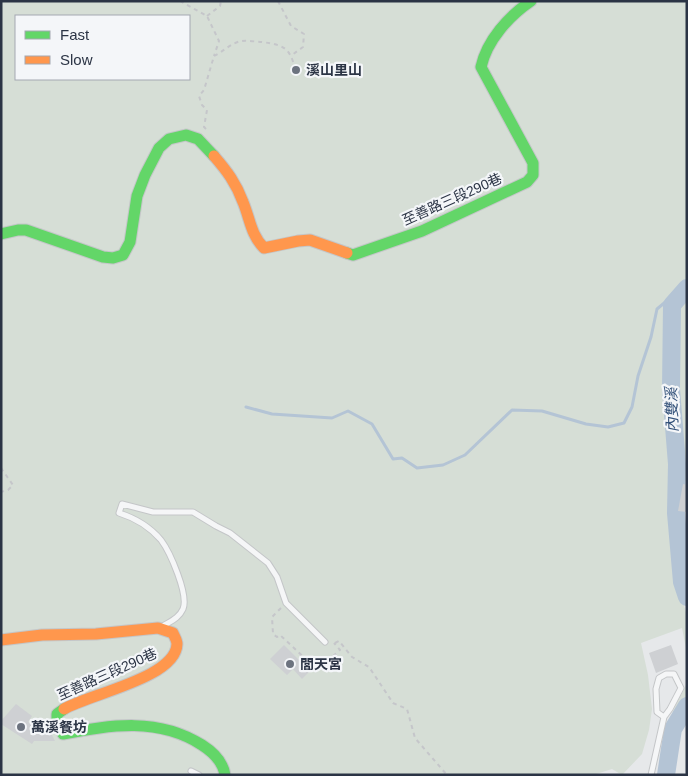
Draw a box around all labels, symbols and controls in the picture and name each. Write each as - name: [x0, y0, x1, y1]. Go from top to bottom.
- legend: [15, 15, 190, 80]
- text: Fast: [60, 26, 90, 43]
- text: Slow: [60, 51, 93, 68]
- place label: 溪山里山: [306, 62, 362, 78]
- marker: 溪山里山: [290, 64, 302, 76]
- street label: 至善路三段290巷: [400, 170, 504, 228]
- water label: 內雙溪: [662, 385, 681, 433]
- street label: 至善路三段290巷: [55, 645, 159, 703]
- place label: 閭天宮: [300, 656, 342, 672]
- marker: 閭天宮: [284, 658, 296, 670]
- place label: 萬溪餐坊: [31, 719, 87, 735]
- marker: 萬溪餐坊: [15, 721, 27, 733]

